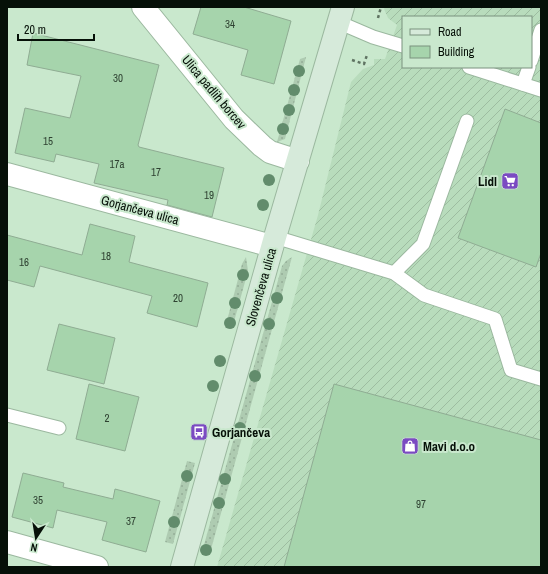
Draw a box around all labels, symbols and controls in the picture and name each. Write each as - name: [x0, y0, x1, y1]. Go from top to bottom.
- scale bar: [18, 16, 94, 42]
- legend: [402, 16, 532, 68]
- house number: 34: [225, 17, 235, 31]
- text: 20 m: [24, 22, 46, 38]
- text: Road: [438, 24, 462, 40]
- text: Building: [438, 44, 475, 60]
- street label: Ulica padlih borcev: [178, 52, 250, 133]
- house number: 30: [113, 71, 123, 85]
- house number: 15: [43, 134, 53, 148]
- house number: 17a: [109, 157, 125, 171]
- house number: 17: [151, 165, 161, 179]
- supermarket icon: Lidl: [500, 171, 520, 191]
- place label: Lidl: [478, 173, 497, 190]
- house number: 19: [204, 188, 214, 202]
- street label: Gorjančeva ulica: [99, 191, 181, 229]
- street label: Slovenčeva ulica: [242, 246, 280, 328]
- house number: 18: [101, 249, 111, 263]
- house number: 16: [19, 255, 29, 269]
- house number: 20: [173, 291, 183, 305]
- house number: 2: [104, 411, 110, 425]
- bus stop icon: Gorjančeva: [189, 422, 209, 442]
- place label: Gorjančeva: [212, 424, 270, 441]
- shop icon: Mavi d.o.o: [400, 436, 420, 456]
- place label: Mavi d.o.o: [423, 438, 475, 455]
- house number: 35: [33, 493, 43, 507]
- house number: 97: [416, 497, 426, 511]
- house number: 37: [126, 514, 136, 528]
- north arrow: [16, 518, 56, 558]
- text: N: [29, 540, 39, 555]

